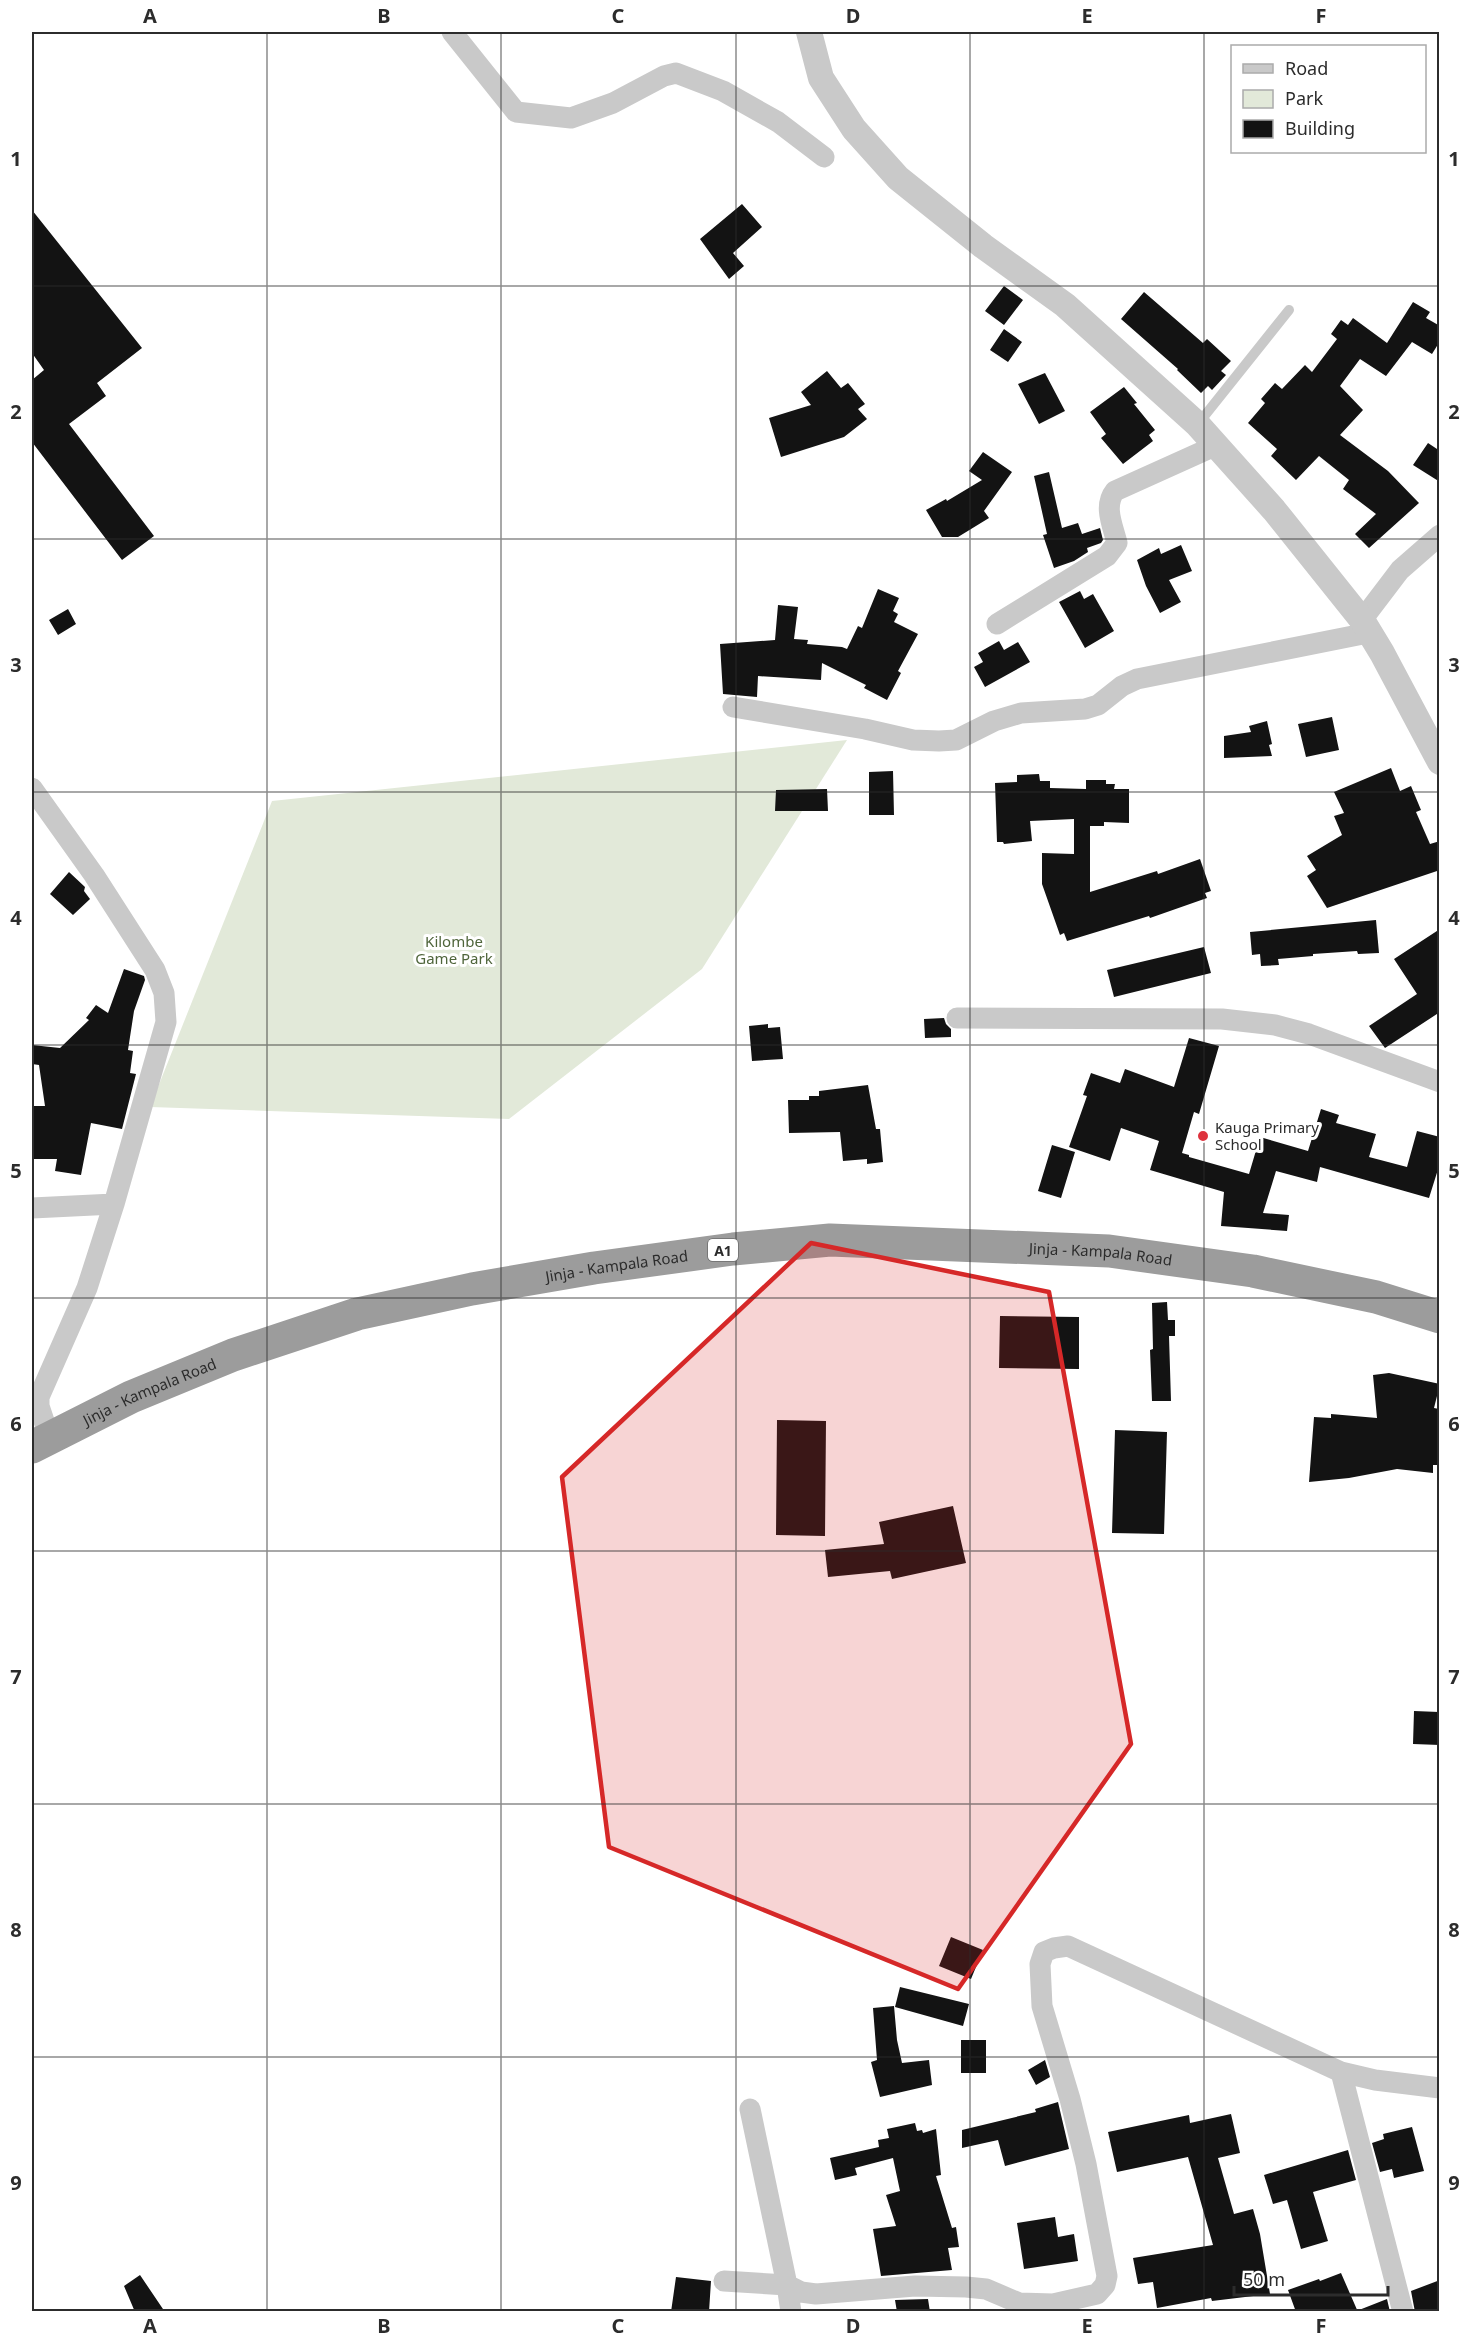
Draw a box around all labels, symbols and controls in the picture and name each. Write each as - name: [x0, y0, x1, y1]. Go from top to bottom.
- text: A: [143, 2, 157, 29]
- text: B: [377, 2, 391, 29]
- text: C: [612, 2, 625, 29]
- text: D: [846, 2, 860, 29]
- text: E: [1081, 2, 1093, 29]
- text: F: [1316, 2, 1326, 29]
- legend: [1231, 45, 1426, 153]
- text: Road: [1285, 56, 1328, 80]
- text: Park: [1285, 86, 1323, 110]
- text: Building: [1285, 116, 1355, 140]
- text: 1: [10, 145, 22, 172]
- text: 1: [1448, 145, 1460, 172]
- text: 2: [10, 398, 22, 425]
- text: 2: [1448, 398, 1460, 425]
- text: 3: [10, 651, 22, 678]
- text: 3: [1448, 651, 1460, 678]
- text: 4: [10, 904, 22, 931]
- text: 4: [1448, 904, 1460, 931]
- park label: Kilombe Game Park: [415, 931, 493, 968]
- place label: Kauga Primary School: [1215, 1117, 1319, 1154]
- marker: Kauga Primary School: [1196, 1129, 1210, 1143]
- text: 5: [10, 1157, 22, 1184]
- text: 5: [1448, 1157, 1460, 1184]
- street label: Jinja - Kampala Road: [1026, 1238, 1173, 1270]
- road number: A1: [708, 1239, 738, 1261]
- street label: Jinja - Kampala Road: [542, 1245, 689, 1287]
- street label: Jinja - Kampala Road: [78, 1353, 219, 1431]
- text: 6: [10, 1410, 22, 1437]
- text: 6: [1448, 1410, 1460, 1437]
- text: 7: [10, 1663, 22, 1690]
- text: 7: [1448, 1663, 1460, 1690]
- text: 8: [10, 1916, 22, 1943]
- text: 8: [1448, 1916, 1460, 1943]
- text: 9: [10, 2169, 22, 2196]
- text: 9: [1448, 2169, 1460, 2196]
- scale bar: [1234, 2259, 1388, 2297]
- text: 50 m: [1243, 2267, 1285, 2291]
- text: A: [143, 2312, 157, 2339]
- text: B: [377, 2312, 391, 2339]
- text: C: [612, 2312, 625, 2339]
- text: D: [846, 2312, 860, 2339]
- text: E: [1081, 2312, 1093, 2339]
- text: F: [1316, 2312, 1326, 2339]

